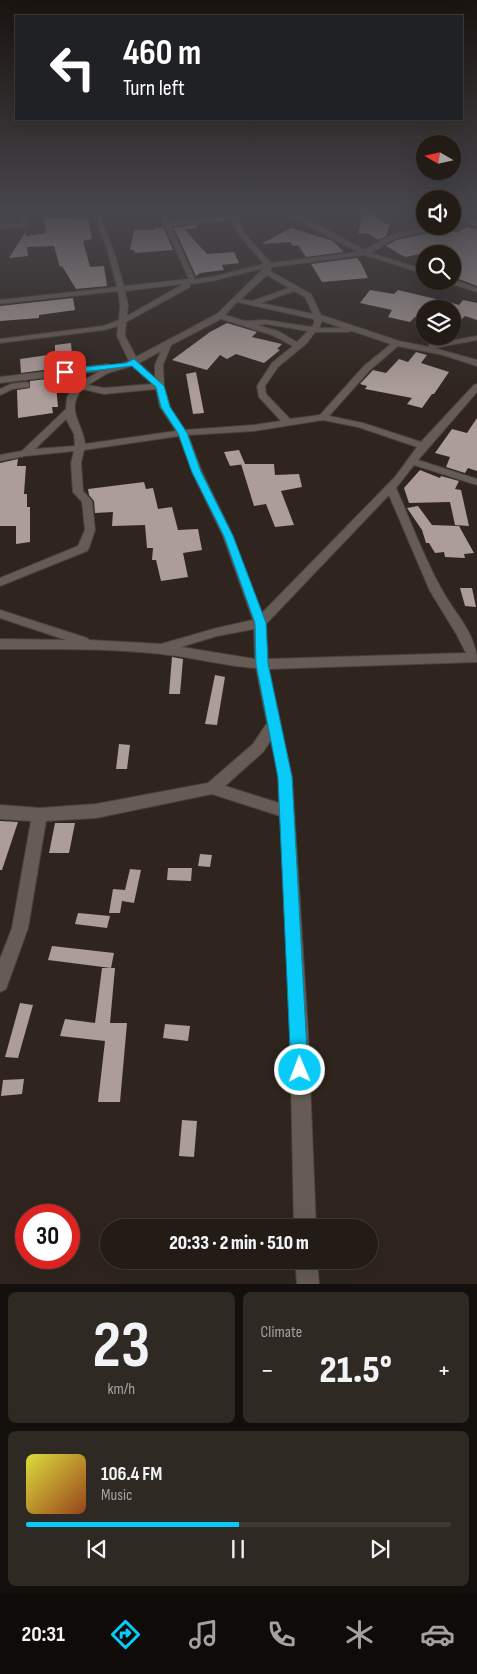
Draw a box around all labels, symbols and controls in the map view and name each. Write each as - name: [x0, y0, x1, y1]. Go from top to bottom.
- text: 460 m: [123, 32, 201, 75]
- icon: left: [40, 35, 105, 100]
- text: Turn left: [123, 75, 185, 102]
- north arrow: [416, 135, 461, 180]
- map controls: [416, 135, 461, 345]
- button: sound: [416, 190, 461, 235]
- button: search: [416, 245, 461, 290]
- button: layers: [416, 300, 461, 345]
- pin: [44, 351, 86, 393]
- icon: arrive: [51, 358, 79, 386]
- position arrow: [273, 1043, 325, 1095]
- speed limit sign: 30: [15, 1204, 80, 1269]
- text: 20:33 · 2 min · 510 m: [169, 1232, 309, 1255]
- text: 23: [92, 1308, 150, 1386]
- text: Climate: [261, 1323, 302, 1342]
- text: 21.5°: [320, 1348, 392, 1393]
- text: −: [261, 1354, 274, 1387]
- text: +: [437, 1354, 451, 1387]
- text: km/h: [107, 1380, 135, 1399]
- text: 106.4 FM: [101, 1463, 162, 1486]
- text: Music: [101, 1486, 132, 1505]
- icon: previous: [83, 1535, 111, 1563]
- icon: pause: [224, 1535, 252, 1563]
- icon: next: [366, 1535, 394, 1563]
- icon: directions: [108, 1617, 143, 1652]
- icon: music: [186, 1617, 221, 1652]
- icon: phone: [264, 1617, 299, 1652]
- icon: climate: [342, 1617, 377, 1652]
- icon: car: [420, 1617, 455, 1652]
- text: 20:31: [22, 1621, 65, 1648]

